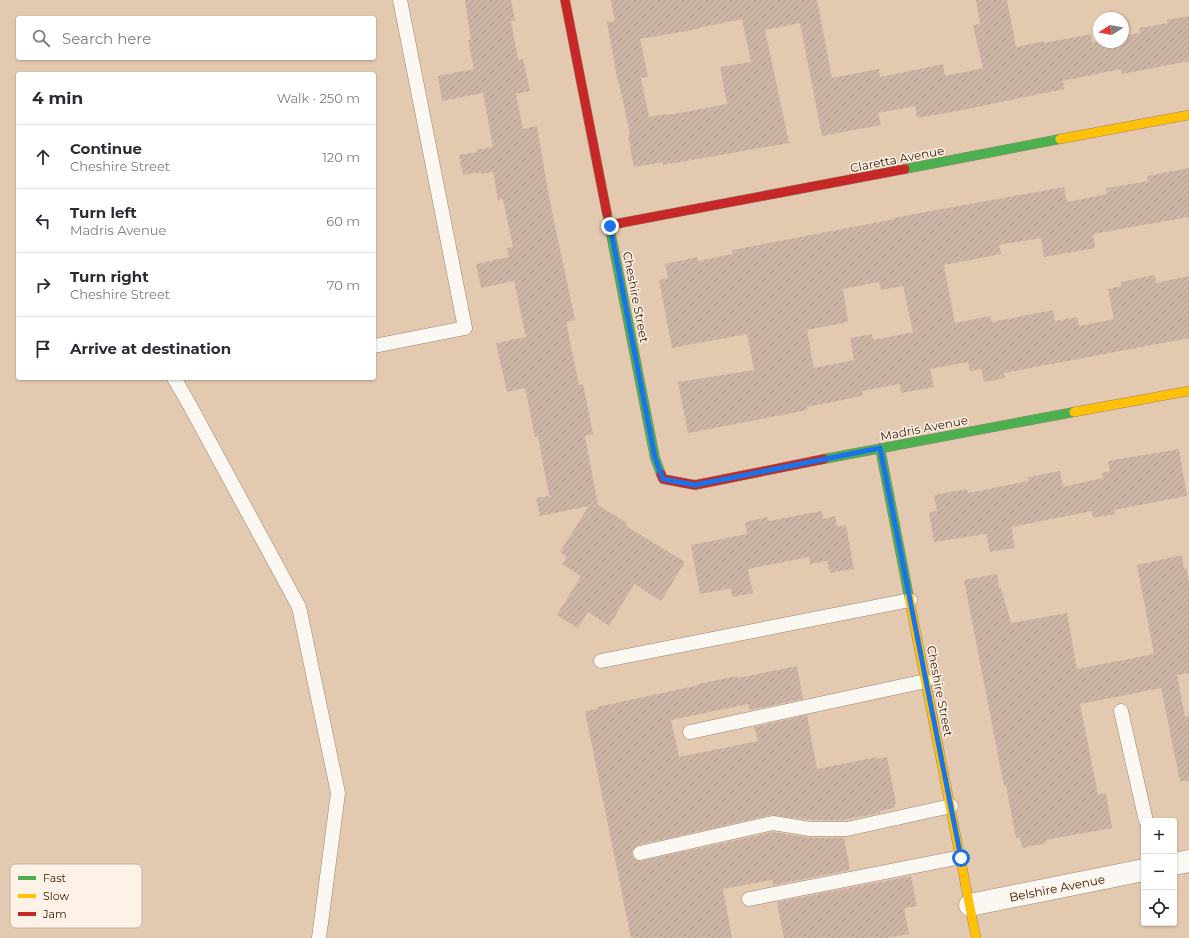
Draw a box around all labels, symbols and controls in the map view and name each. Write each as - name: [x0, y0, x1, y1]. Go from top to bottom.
- north arrow: [1093, 12, 1129, 48]
- search box: [16, 16, 376, 60]
- icon: search: [30, 27, 52, 49]
- text: Search here: [62, 29, 151, 48]
- text: 4 min: [32, 88, 83, 108]
- text: Walk · 250 m: [277, 90, 360, 106]
- text: Continue: [70, 139, 142, 158]
- street label: Claretta Avenue: [849, 143, 945, 175]
- icon: ahead: [32, 146, 54, 168]
- text: 120 m: [322, 149, 360, 165]
- text: Cheshire Street: [70, 158, 170, 174]
- text: Turn left: [70, 203, 137, 222]
- icon: left: [32, 210, 54, 232]
- text: 60 m: [326, 213, 360, 229]
- route end: [601, 217, 619, 235]
- text: Madris Avenue: [70, 222, 166, 238]
- street label: Cheshire Street: [620, 250, 652, 344]
- text: Turn right: [70, 267, 149, 286]
- icon: right: [32, 274, 54, 296]
- text: 70 m: [327, 277, 360, 293]
- text: Cheshire Street: [70, 286, 170, 302]
- icon: arrive: [32, 338, 54, 360]
- text: Arrive at destination: [70, 339, 231, 358]
- street label: Madris Avenue: [879, 412, 969, 444]
- street label: Cheshire Street: [924, 644, 956, 738]
- map controls: [1141, 818, 1177, 926]
- button: +: [1141, 818, 1177, 854]
- route start: [952, 849, 970, 867]
- button: −: [1141, 854, 1177, 890]
- legend: [10, 864, 142, 928]
- text: Fast: [43, 871, 67, 885]
- street label: Belshire Avenue: [1008, 871, 1106, 905]
- text: Slow: [43, 889, 69, 903]
- button: locate: [1141, 890, 1177, 926]
- text: Jam: [42, 907, 67, 921]

